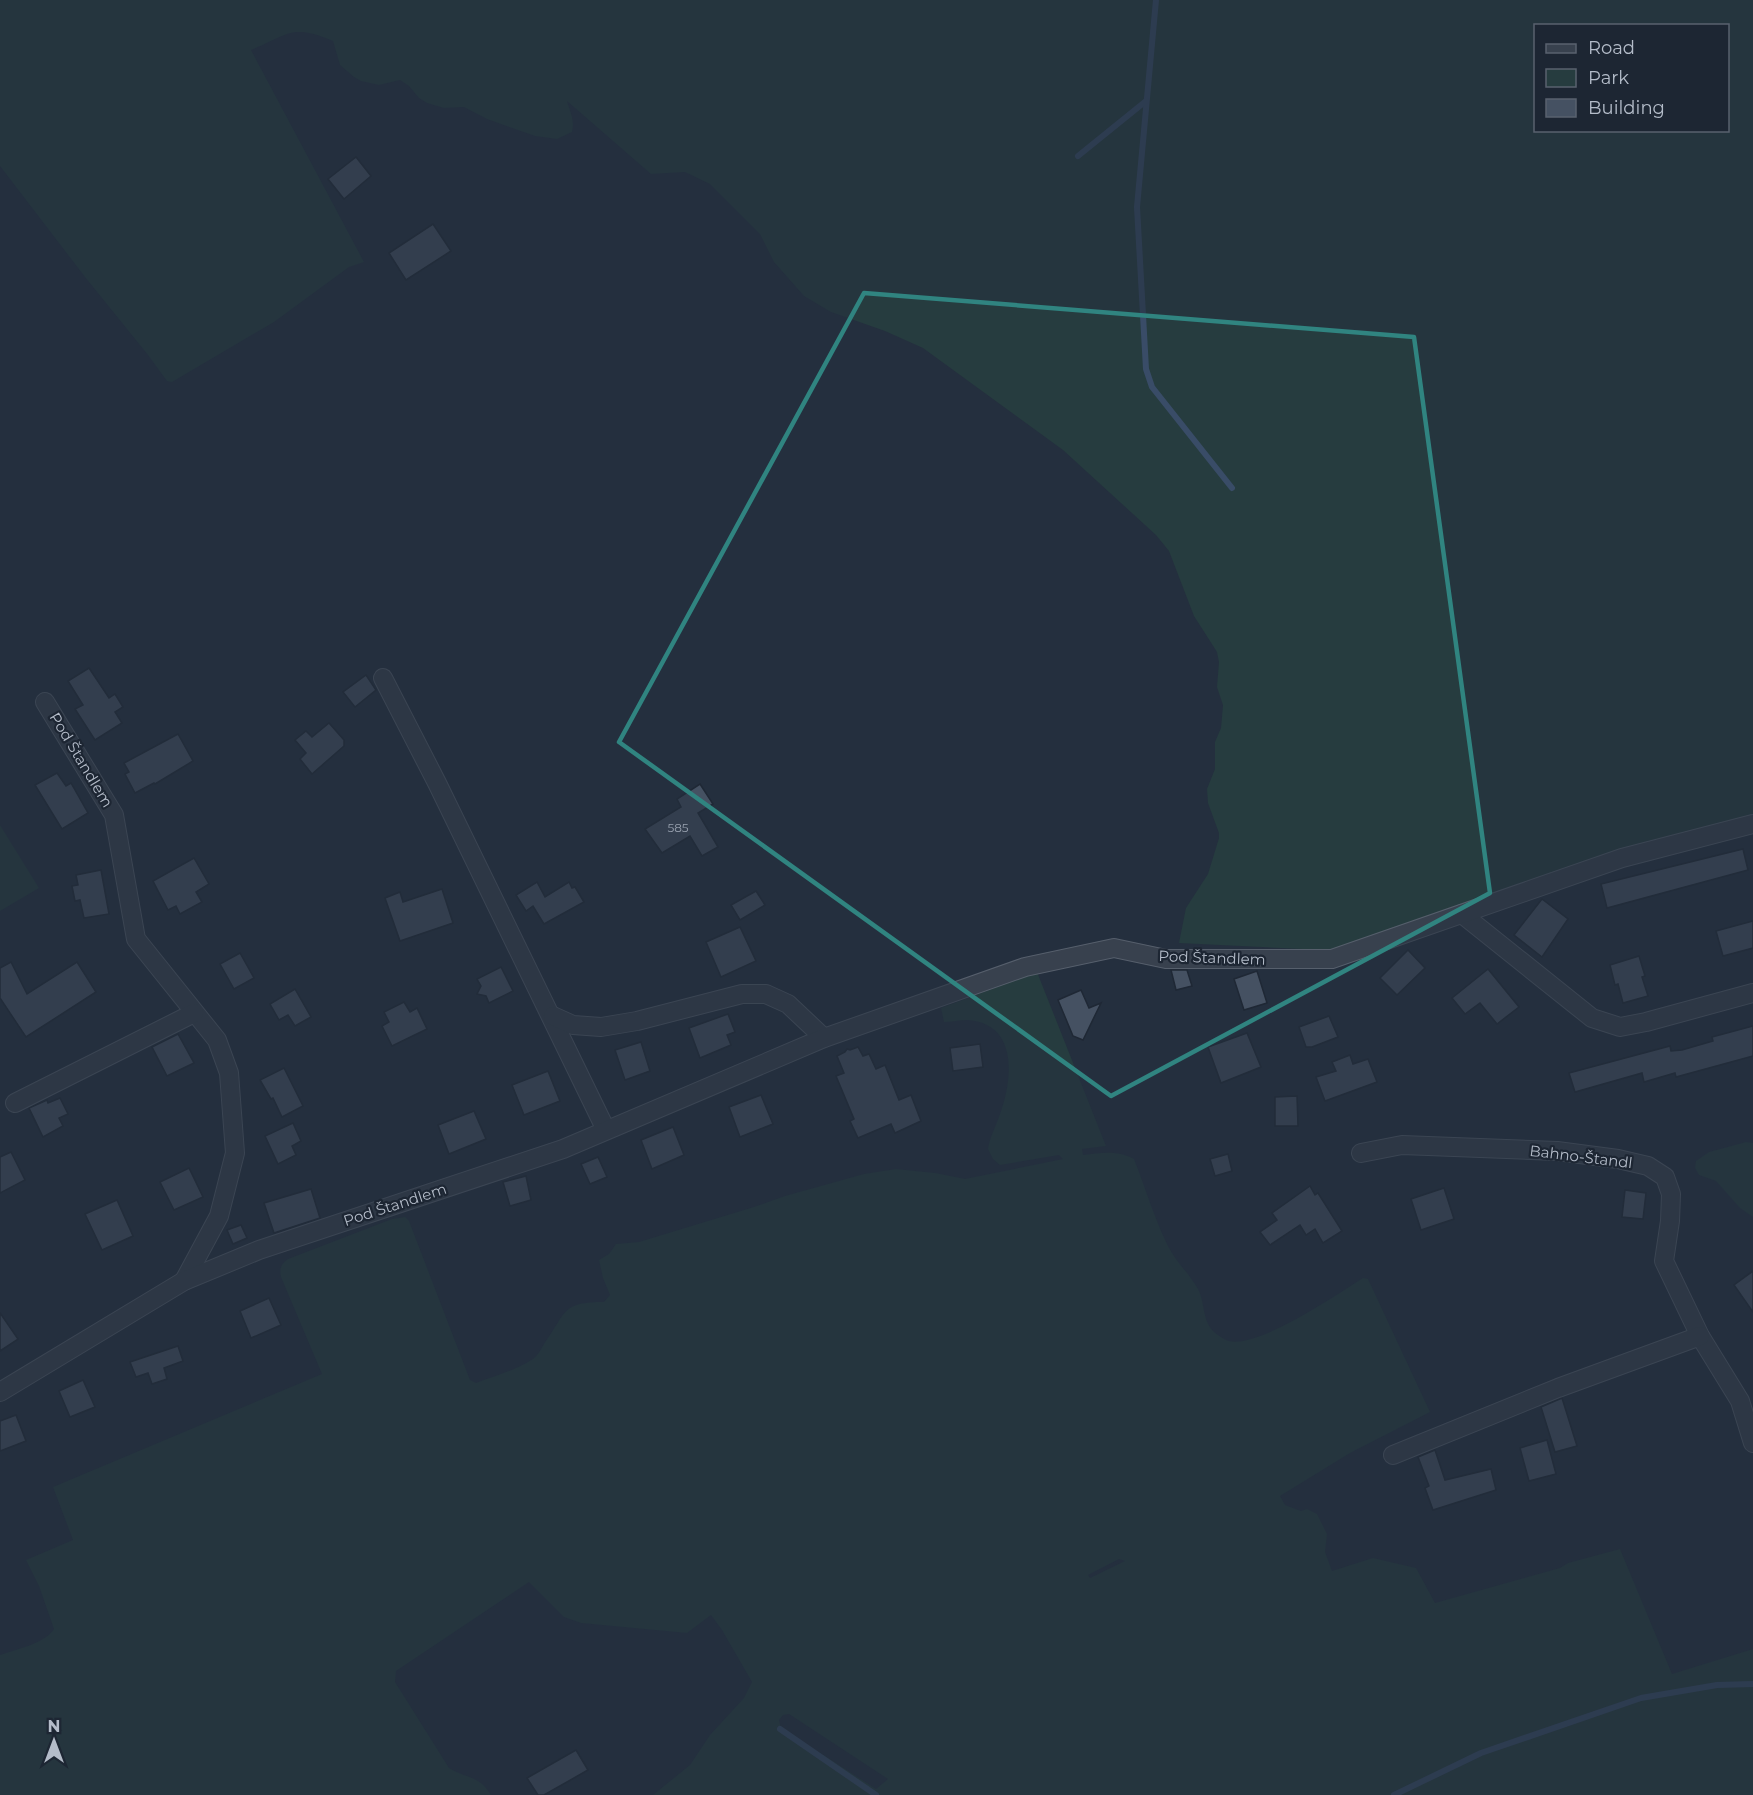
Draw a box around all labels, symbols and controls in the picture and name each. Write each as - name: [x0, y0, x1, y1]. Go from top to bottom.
- legend: [1534, 24, 1729, 132]
- text: Road: [1588, 37, 1635, 59]
- text: Park: [1588, 67, 1629, 89]
- text: Building: [1588, 97, 1665, 119]
- street label: Pod Štandlem: [46, 709, 117, 811]
- house number: 585: [667, 820, 689, 835]
- street label: Pod Štandlem: [1158, 946, 1266, 969]
- street label: Bahno-Štandl: [1528, 1141, 1634, 1172]
- street label: Pod Štandlem: [341, 1179, 449, 1230]
- north arrow: [24, 1711, 84, 1771]
- text: N: [48, 1717, 60, 1736]

